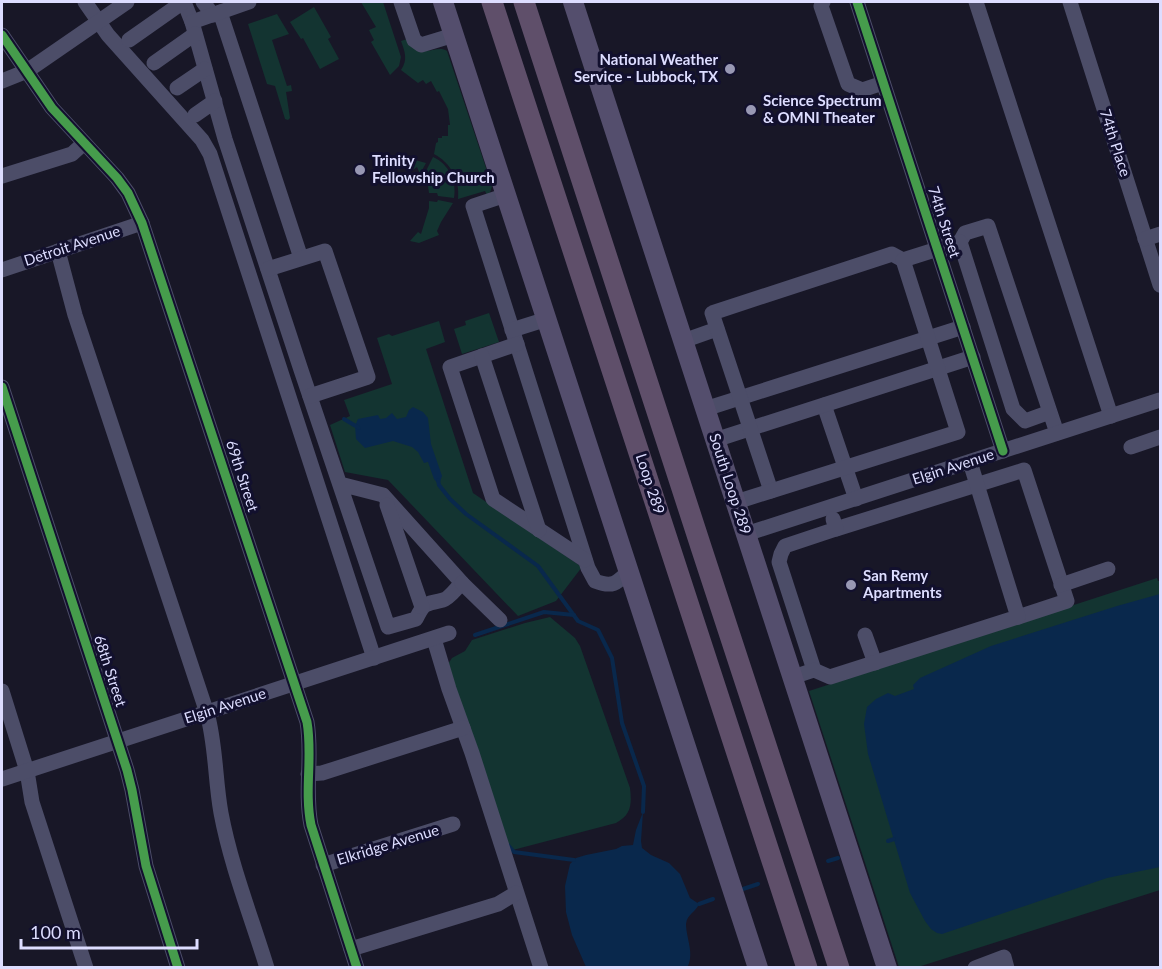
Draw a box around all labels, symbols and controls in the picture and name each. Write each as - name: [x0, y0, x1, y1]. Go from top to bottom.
- place label: National Weather Service - Lubbock, TX: [574, 50, 719, 85]
- marker: National Weather Service - Lubbock, TX: [723, 62, 737, 76]
- place label: Science Spectrum & OMNI Theater: [763, 91, 882, 126]
- marker: Science Spectrum & OMNI Theater: [744, 103, 758, 117]
- street label: 74th Place: [1097, 107, 1135, 179]
- place label: Trinity Fellowship Church: [372, 151, 495, 186]
- marker: Trinity Fellowship Church: [353, 163, 367, 177]
- street label: 74th Street: [925, 183, 965, 260]
- street label: Detroit Avenue: [21, 221, 122, 269]
- street label: South Loop 289: [706, 431, 756, 536]
- street label: 69th Street: [223, 437, 263, 514]
- street label: Elgin Avenue: [910, 444, 996, 488]
- street label: Loop 289: [633, 451, 669, 516]
- place label: San Remy Apartments: [862, 566, 942, 601]
- marker: San Remy Apartments: [844, 578, 858, 592]
- street label: 68th Street: [91, 632, 131, 709]
- street label: Elgin Avenue: [182, 683, 268, 727]
- street label: Elkridge Avenue: [334, 820, 441, 868]
- scale bar: [21, 912, 196, 950]
- text: 100 m: [30, 921, 81, 943]

